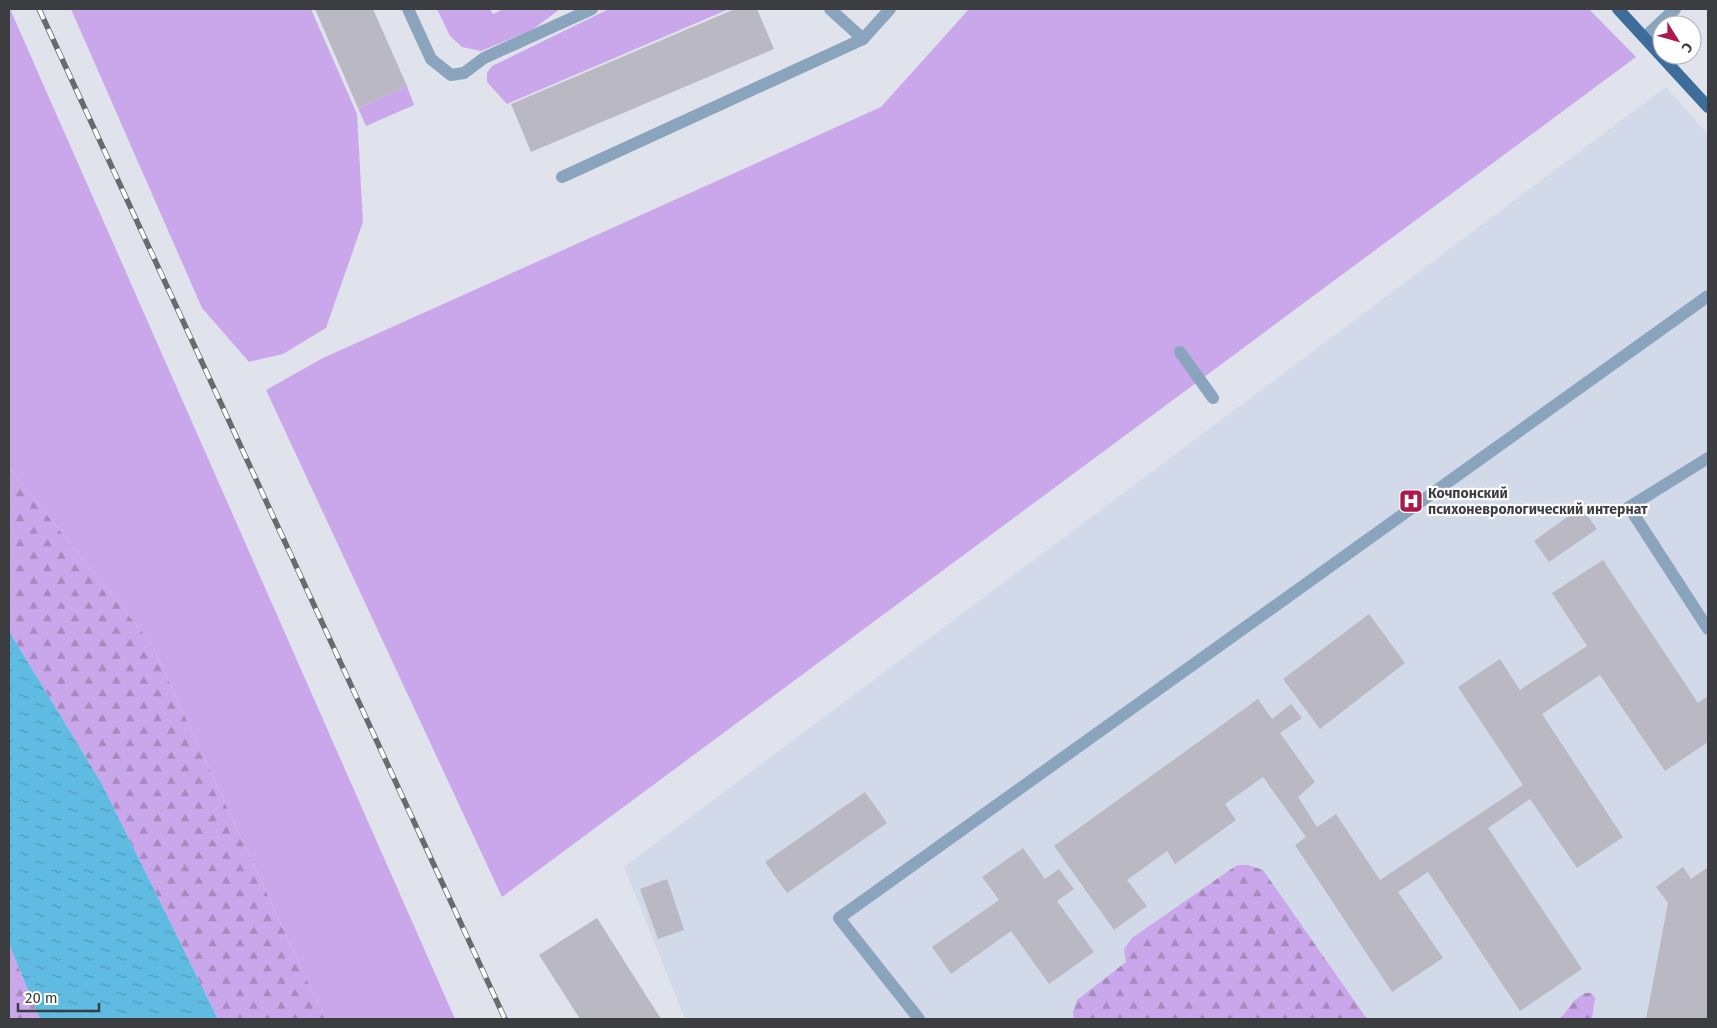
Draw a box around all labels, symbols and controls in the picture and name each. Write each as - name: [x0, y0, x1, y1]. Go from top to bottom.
- north arrow: [1652, 15, 1702, 65]
- text: С: [1678, 39, 1696, 56]
- place label: Кочпонский психоневрологический интернат: [1428, 485, 1648, 518]
- hospital icon: Кочпонский психоневрологический интернат: [1398, 488, 1424, 514]
- scale bar: [18, 980, 99, 1012]
- text: 20 m: [25, 989, 58, 1007]

